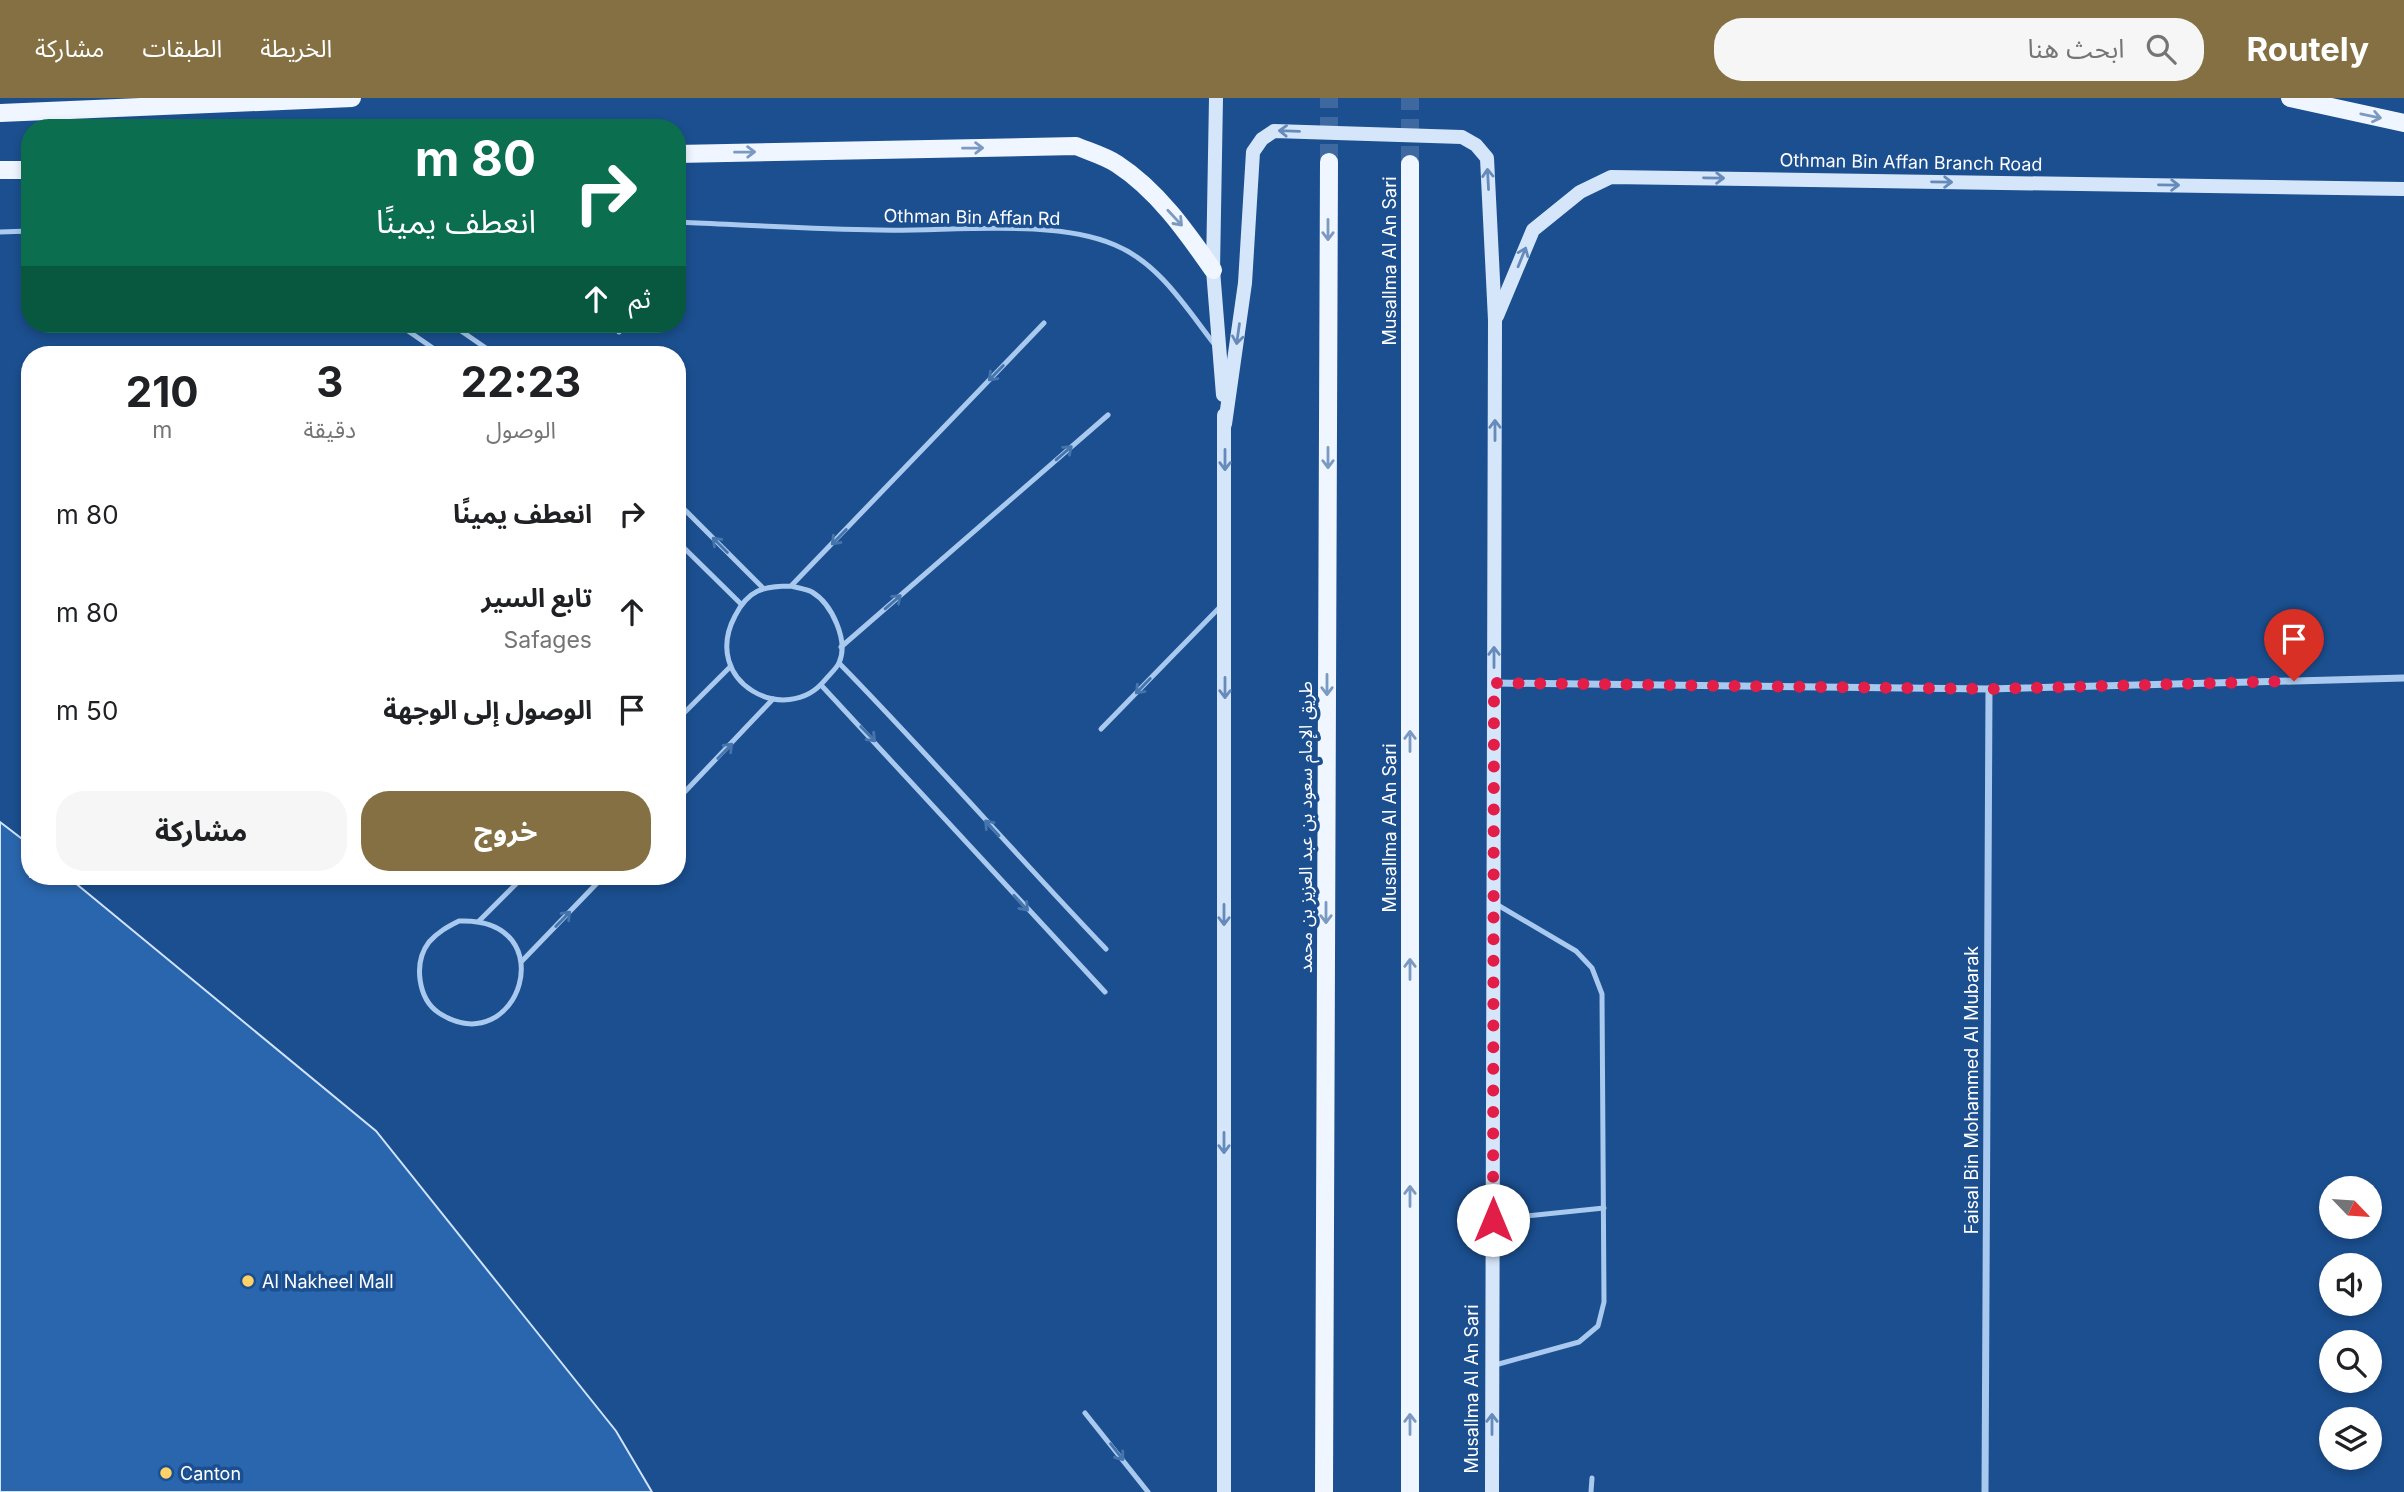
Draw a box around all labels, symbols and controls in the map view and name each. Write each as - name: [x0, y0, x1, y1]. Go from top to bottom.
- search box: [1714, 18, 2204, 81]
- text: Routely: [2246, 29, 2369, 69]
- icon: search: [2142, 30, 2180, 68]
- text: ابحث هنا: [2027, 33, 2124, 64]
- text: مشاركة: [35, 34, 104, 63]
- text: الطبقات: [142, 34, 222, 63]
- text: الخريطة: [260, 34, 332, 63]
- one-way arrow: [2359, 109, 2382, 123]
- one-way arrow: [1277, 125, 1300, 138]
- text: 80 m: [415, 129, 536, 188]
- one-way arrow: [961, 141, 984, 155]
- one-way arrow: [734, 145, 757, 159]
- icon: right: [560, 147, 651, 238]
- street label: Othman Bin Affan Branch Road: [1779, 149, 2043, 175]
- one-way arrow: [1482, 167, 1495, 190]
- one-way arrow: [1702, 172, 1725, 185]
- one-way arrow: [1930, 175, 1953, 189]
- street label: Musallma Al An Sari: [1379, 176, 1400, 346]
- one-way arrow: [2157, 178, 2180, 192]
- text: انعطف يمينًا: [376, 202, 536, 241]
- street label: Othman Bin Affan Rd: [884, 205, 1060, 229]
- one-way arrow: [1167, 209, 1183, 227]
- one-way arrow: [1321, 219, 1335, 242]
- one-way arrow: [1516, 247, 1529, 269]
- icon: ahead: [577, 280, 615, 318]
- text: ثم: [629, 283, 651, 314]
- one-way arrow: [1231, 322, 1244, 345]
- text: 3: [316, 356, 343, 407]
- text: 22:23: [461, 356, 581, 407]
- one-way arrow: [988, 364, 1005, 381]
- text: 210: [126, 366, 199, 417]
- text: m: [152, 416, 172, 444]
- text: دقيقة: [303, 416, 356, 444]
- text: الوصول: [486, 416, 556, 444]
- one-way arrow: [1488, 419, 1502, 442]
- one-way arrow: [1055, 445, 1073, 461]
- one-way arrow: [1321, 446, 1335, 469]
- one-way arrow: [1218, 448, 1232, 471]
- icon: right: [613, 495, 651, 533]
- text: انعطف يمينًا: [453, 498, 592, 529]
- text: 80 m: [56, 499, 119, 530]
- one-way arrow: [830, 528, 847, 545]
- one-way arrow: [711, 536, 728, 553]
- text: تابع السير: [482, 582, 592, 613]
- icon: ahead: [613, 593, 651, 631]
- one-way arrow: [883, 594, 901, 610]
- text: 80 m: [56, 597, 119, 628]
- pin: [2264, 609, 2324, 681]
- icon: arrive: [2275, 620, 2313, 658]
- text: Safages: [504, 626, 592, 654]
- one-way arrow: [1487, 646, 1501, 669]
- one-way arrow: [1320, 674, 1334, 697]
- one-way arrow: [1218, 676, 1232, 699]
- one-way arrow: [1134, 678, 1151, 695]
- street label: طريق الإمام سعود بن عبد العزيز بن محمد: [1295, 681, 1320, 973]
- icon: arrive: [613, 691, 651, 729]
- text: الوصول إلى الوجهة: [383, 694, 592, 725]
- text: 50 m: [56, 695, 118, 726]
- one-way arrow: [860, 725, 877, 742]
- one-way arrow: [1403, 730, 1417, 753]
- one-way arrow: [716, 743, 733, 760]
- street label: Musallma Al An Sari: [1379, 743, 1400, 913]
- button: مشاركة: [56, 791, 347, 871]
- button: خروج: [361, 791, 651, 871]
- one-way arrow: [984, 819, 1000, 837]
- one-way arrow: [1013, 894, 1029, 912]
- one-way arrow: [1319, 901, 1333, 924]
- one-way arrow: [1217, 903, 1231, 926]
- one-way arrow: [554, 911, 571, 928]
- street label: Faisal Bin Mohammed Al Mubarak: [1961, 946, 1982, 1234]
- one-way arrow: [1403, 958, 1417, 981]
- one-way arrow: [1217, 1131, 1231, 1154]
- north arrow: [2319, 1176, 2382, 1239]
- map controls: [2319, 1176, 2382, 1470]
- position arrow: [1456, 1183, 1530, 1257]
- one-way arrow: [1403, 1185, 1417, 1208]
- button: sound: [2319, 1253, 2382, 1316]
- place label: Al Nakheel Mall: [262, 1271, 394, 1292]
- marker: Al Nakheel Mall: [240, 1273, 256, 1289]
- street label: Musallma Al An Sari: [1461, 1304, 1482, 1474]
- button: search: [2319, 1330, 2382, 1393]
- button: layers: [2319, 1407, 2382, 1470]
- one-way arrow: [1403, 1413, 1417, 1436]
- one-way arrow: [1485, 1413, 1499, 1436]
- one-way arrow: [1109, 1443, 1124, 1461]
- place label: Canton: [180, 1463, 241, 1484]
- marker: Canton: [158, 1465, 174, 1481]

